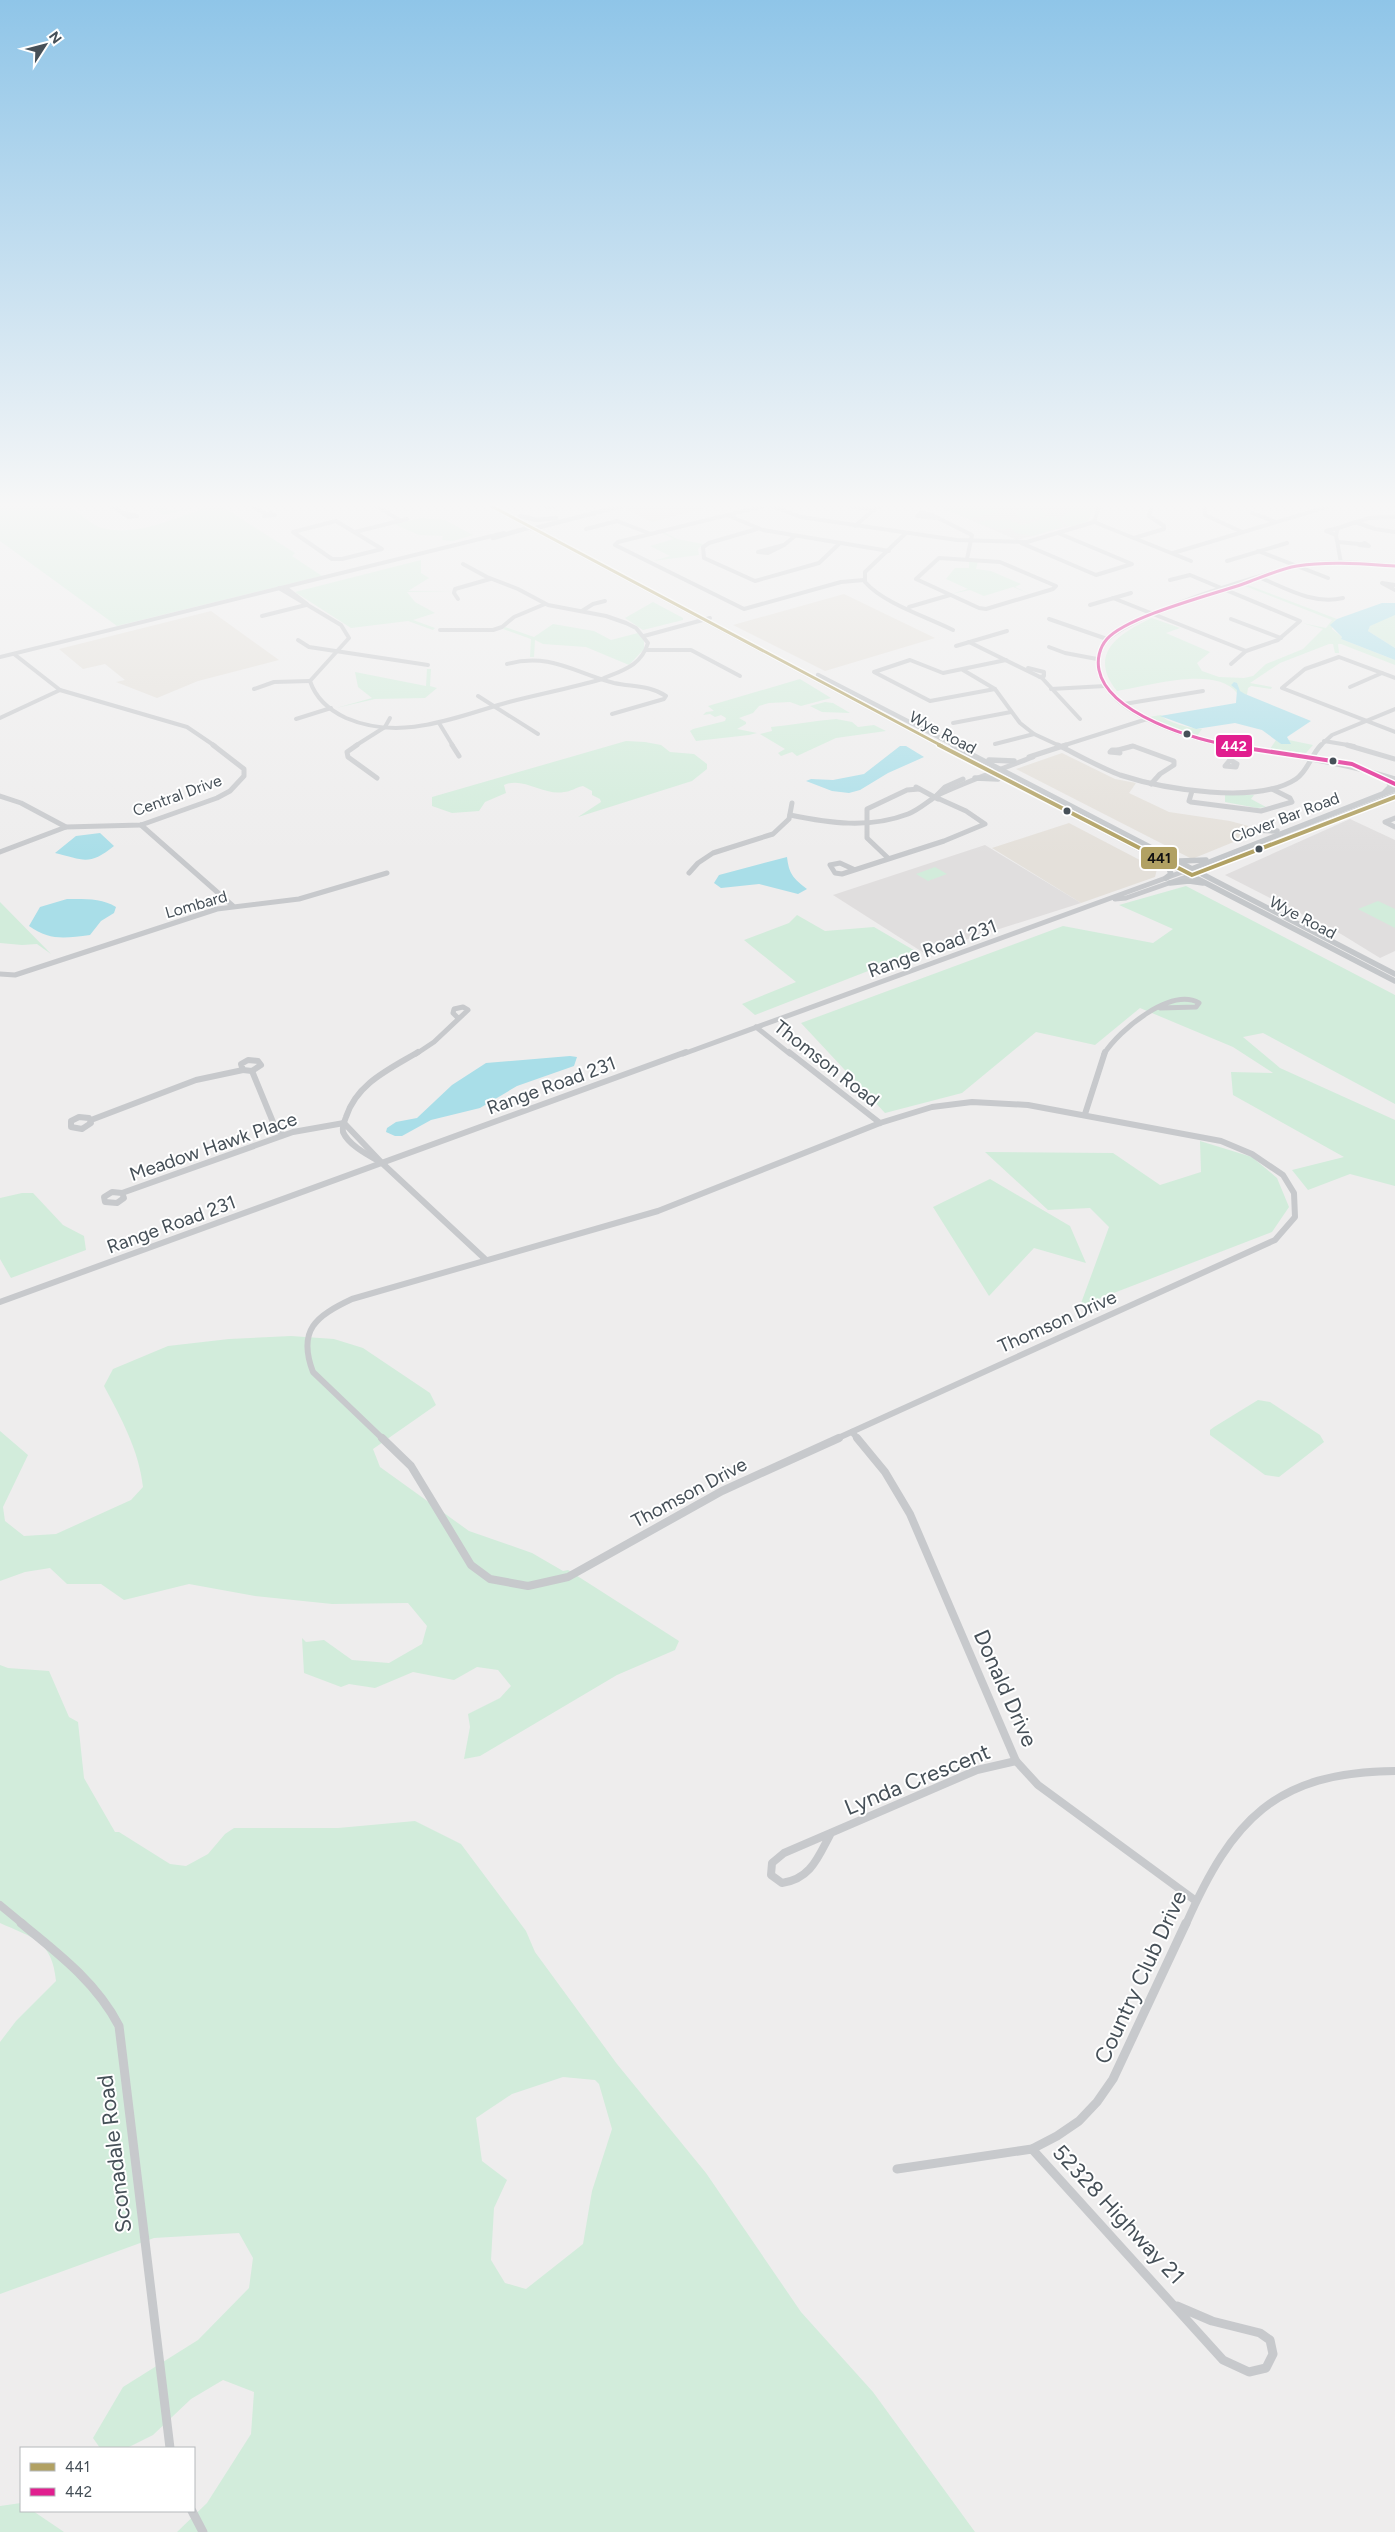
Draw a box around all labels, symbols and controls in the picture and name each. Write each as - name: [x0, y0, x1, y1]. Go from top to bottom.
- north arrow: [20, 20, 70, 70]
- text: N: [45, 28, 65, 47]
- street label: Wye Road: [906, 707, 980, 758]
- unlabelled marker: [1182, 729, 1192, 739]
- line badge: 442: [1215, 734, 1253, 758]
- text: 442: [1221, 738, 1247, 755]
- unlabelled marker: [1328, 756, 1338, 766]
- street label: Central Drive: [130, 771, 224, 820]
- street label: Clover Bar Road: [1228, 788, 1342, 847]
- unlabelled marker: [1062, 806, 1072, 816]
- unlabelled marker: [1254, 844, 1264, 854]
- line badge: 441: [1140, 846, 1178, 870]
- text: 441: [1147, 850, 1171, 867]
- street label: Lombard: [163, 887, 229, 922]
- street label: Wye Road: [1266, 892, 1340, 943]
- street label: Range Road 231: [865, 914, 1000, 982]
- street label: Thomson Road: [769, 1015, 884, 1112]
- street label: Range Road 231: [484, 1051, 619, 1119]
- street label: Meadow Hawk Place: [126, 1107, 300, 1186]
- street label: Range Road 231: [104, 1190, 239, 1258]
- street label: Thomson Drive: [994, 1285, 1120, 1358]
- street label: Thomson Drive: [628, 1452, 751, 1532]
- street label: Donald Drive: [968, 1625, 1043, 1751]
- street label: Lynda Crescent: [840, 1738, 994, 1821]
- street label: Country Club Drive: [1088, 1886, 1192, 2068]
- street label: Sconadale Road: [91, 2074, 138, 2234]
- street label: 52328 Highway 21: [1047, 2139, 1190, 2290]
- legend: [20, 2447, 195, 2512]
- text: 441: [65, 2458, 90, 2476]
- text: 442: [65, 2483, 92, 2501]

